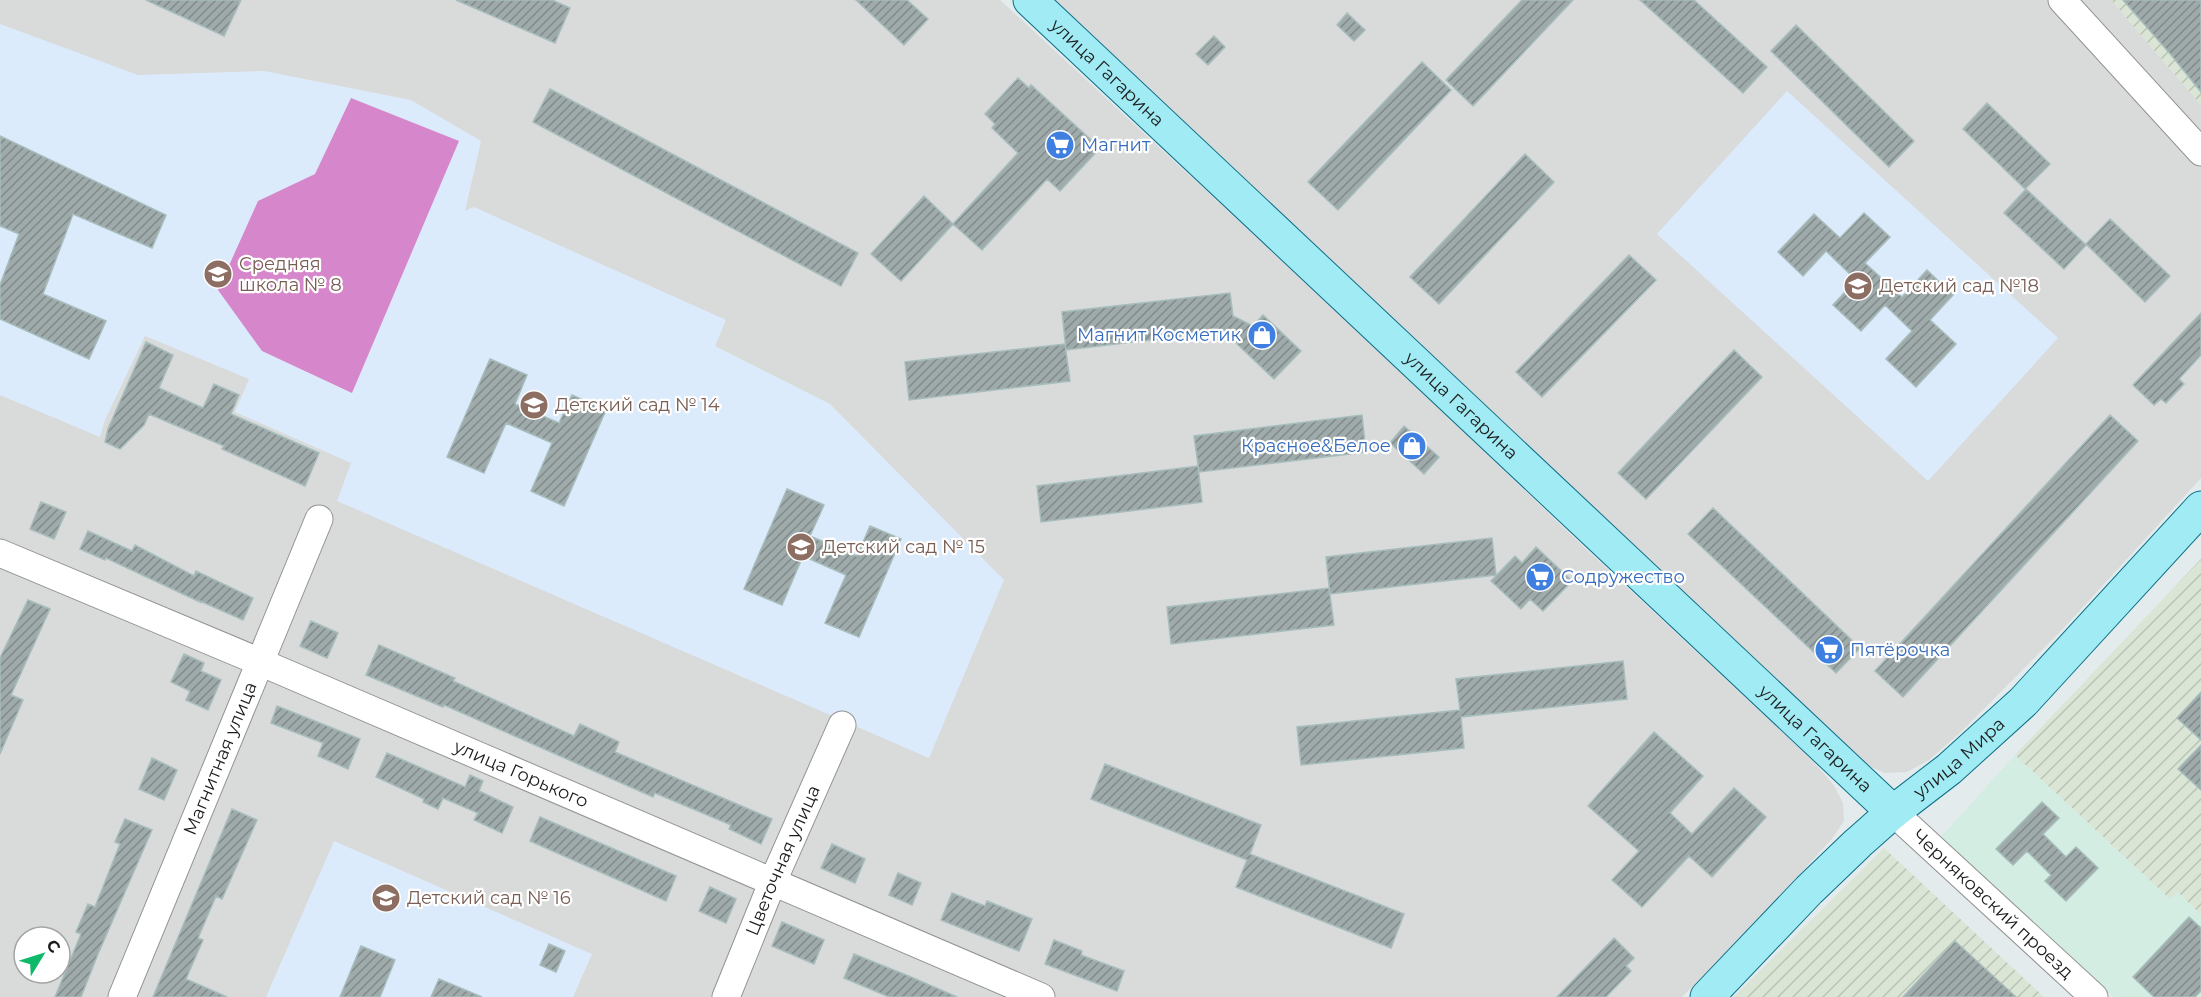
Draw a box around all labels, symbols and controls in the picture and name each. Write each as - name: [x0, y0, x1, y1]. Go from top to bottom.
- street label: улица Гагарина: [1045, 13, 1169, 131]
- supermarket icon: Магнит: [1044, 129, 1076, 161]
- place label: Магнит: [1081, 134, 1151, 156]
- place label: Cредняя школа № 8: [239, 253, 342, 296]
- school or university icon: Cредняя школа № 8: [202, 258, 234, 290]
- school or university icon: Детский сад №18: [1842, 270, 1874, 302]
- place label: Детский сад №18: [1879, 275, 2039, 297]
- shop icon: Магнит Косметик: [1246, 319, 1278, 351]
- place label: Магнит Косметик: [1077, 324, 1242, 346]
- street label: улица Гагарина: [1399, 346, 1522, 464]
- school or university icon: Детский сад № 14: [518, 389, 550, 421]
- place label: Детский сад № 14: [555, 394, 720, 416]
- shop icon: Красное&Белое: [1396, 430, 1428, 462]
- place label: Красное&Белое: [1241, 435, 1391, 457]
- school or university icon: Детский сад № 15: [785, 531, 817, 563]
- place label: Детский сад № 15: [822, 536, 985, 558]
- supermarket icon: Содружество: [1524, 561, 1556, 593]
- place label: Содружество: [1561, 566, 1685, 588]
- supermarket icon: Пятёрочка: [1813, 634, 1845, 666]
- place label: Пятёрочка: [1850, 639, 1950, 661]
- street label: Магнитная улица: [179, 678, 262, 838]
- street label: улица Гагарина: [1753, 679, 1876, 797]
- street label: улица Мира: [1908, 713, 2010, 804]
- street label: улица Горького: [450, 735, 592, 813]
- street label: Цветочная улица: [741, 782, 825, 939]
- street label: Черняковский проезд: [1908, 825, 2078, 984]
- school or university icon: Детский сад № 16: [370, 882, 402, 914]
- place label: Детский сад № 16: [407, 887, 571, 909]
- north arrow: [12, 925, 72, 985]
- text: С: [42, 936, 65, 957]

